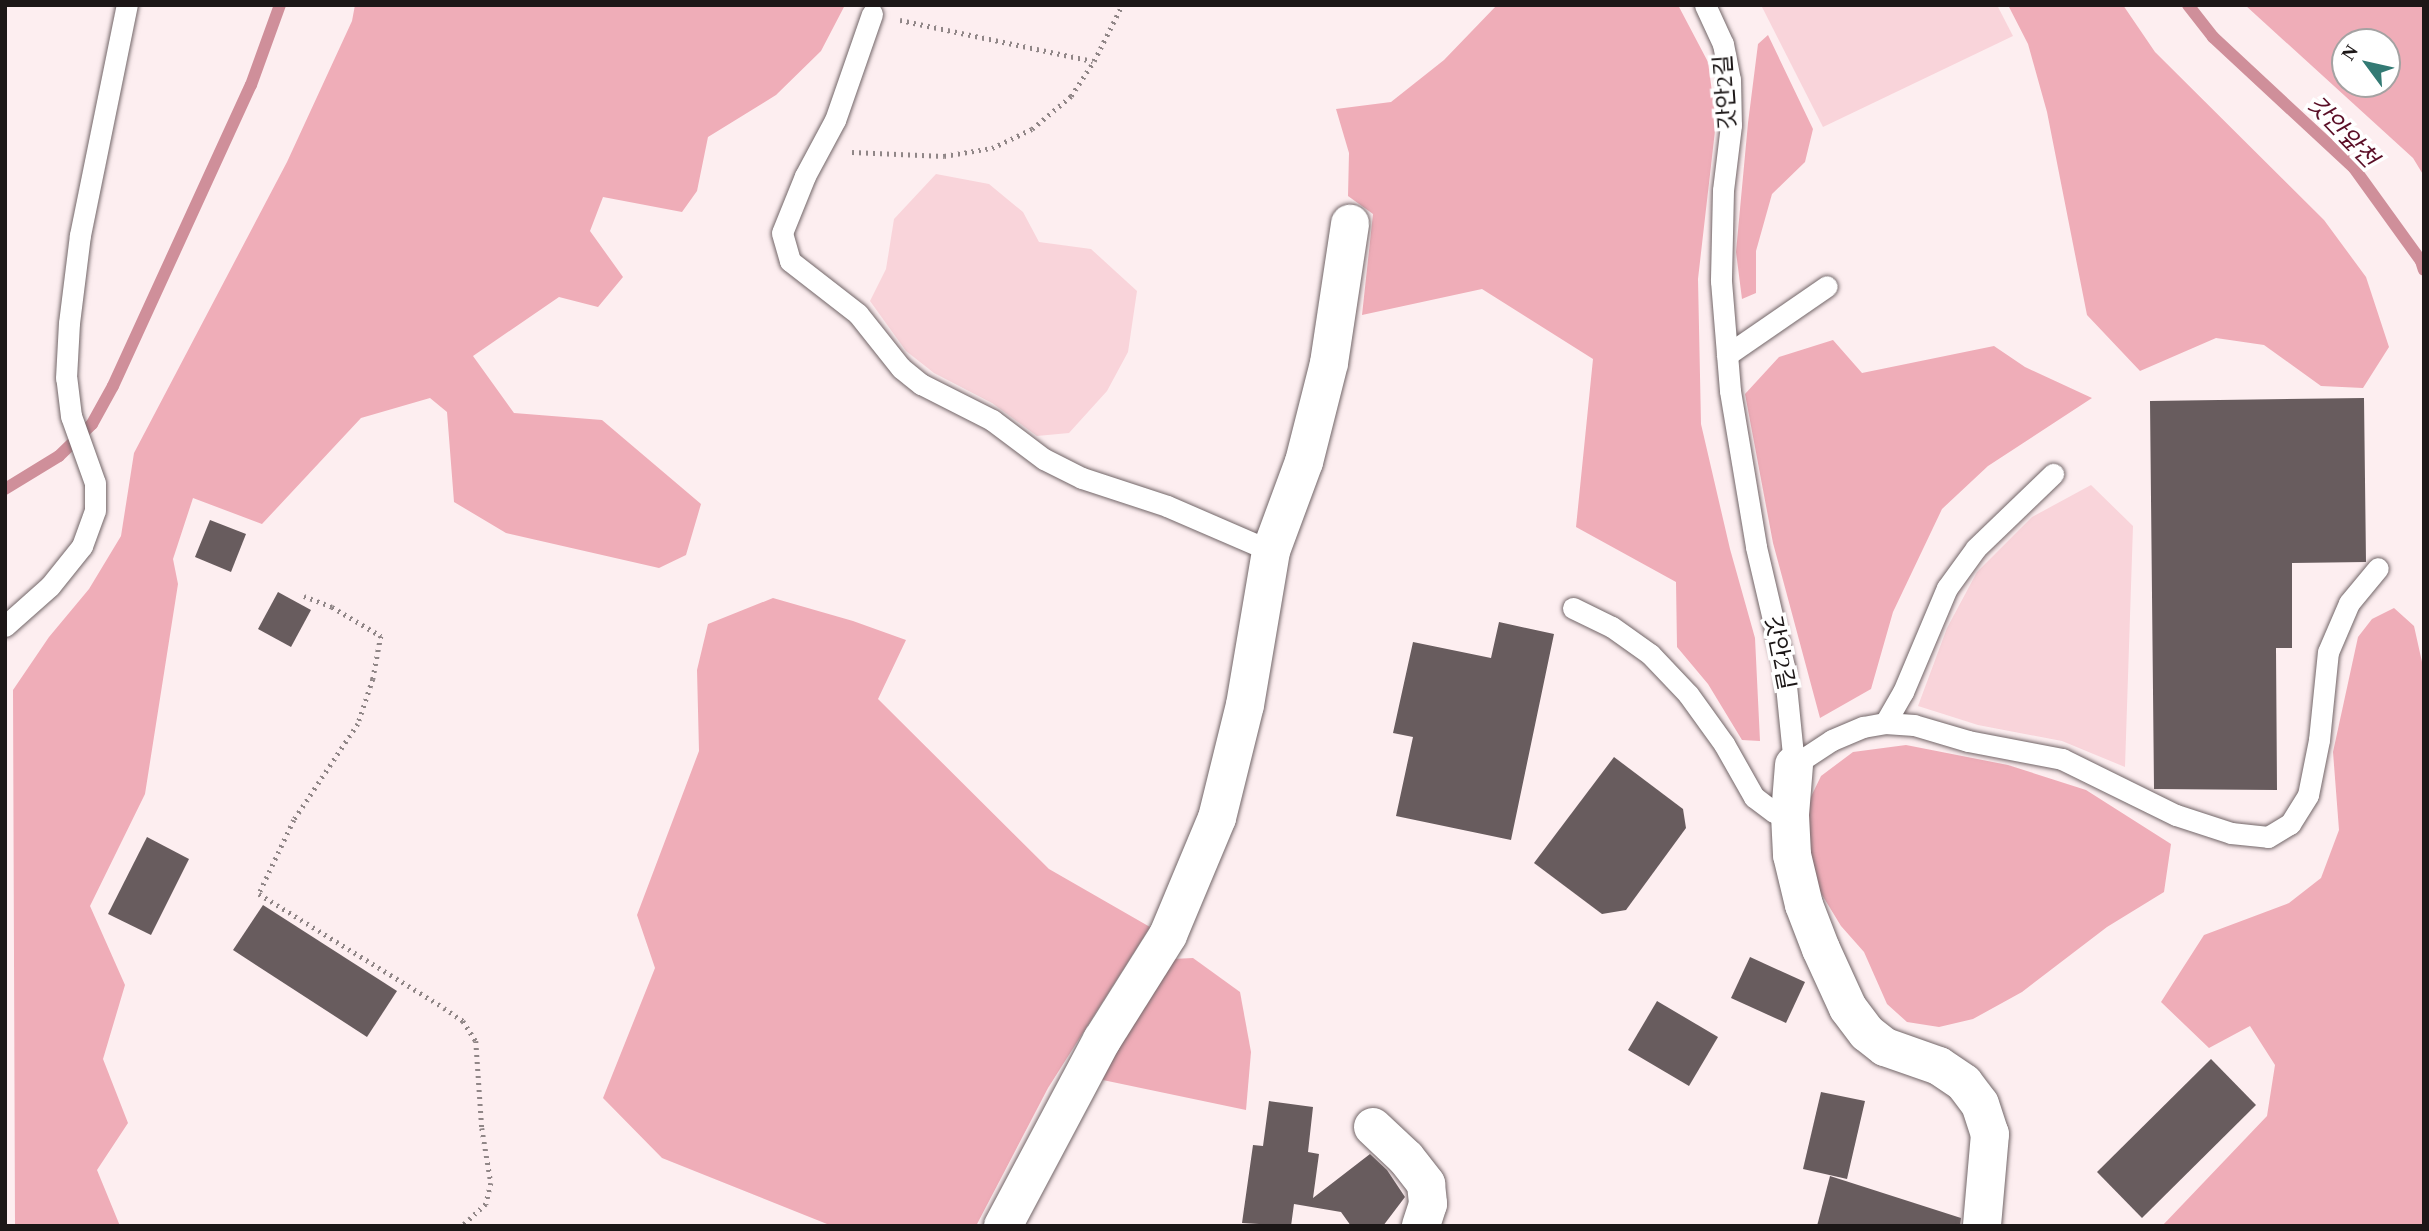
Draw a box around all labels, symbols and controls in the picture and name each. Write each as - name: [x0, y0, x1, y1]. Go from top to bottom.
- north arrow: [2331, 28, 2401, 98]
- text: N: [2337, 41, 2362, 64]
- street label: 갓안2길: [1710, 54, 1742, 130]
- water label: 갓안앞천: [2301, 90, 2383, 174]
- street label: 갓안2길: [1758, 614, 1800, 692]

